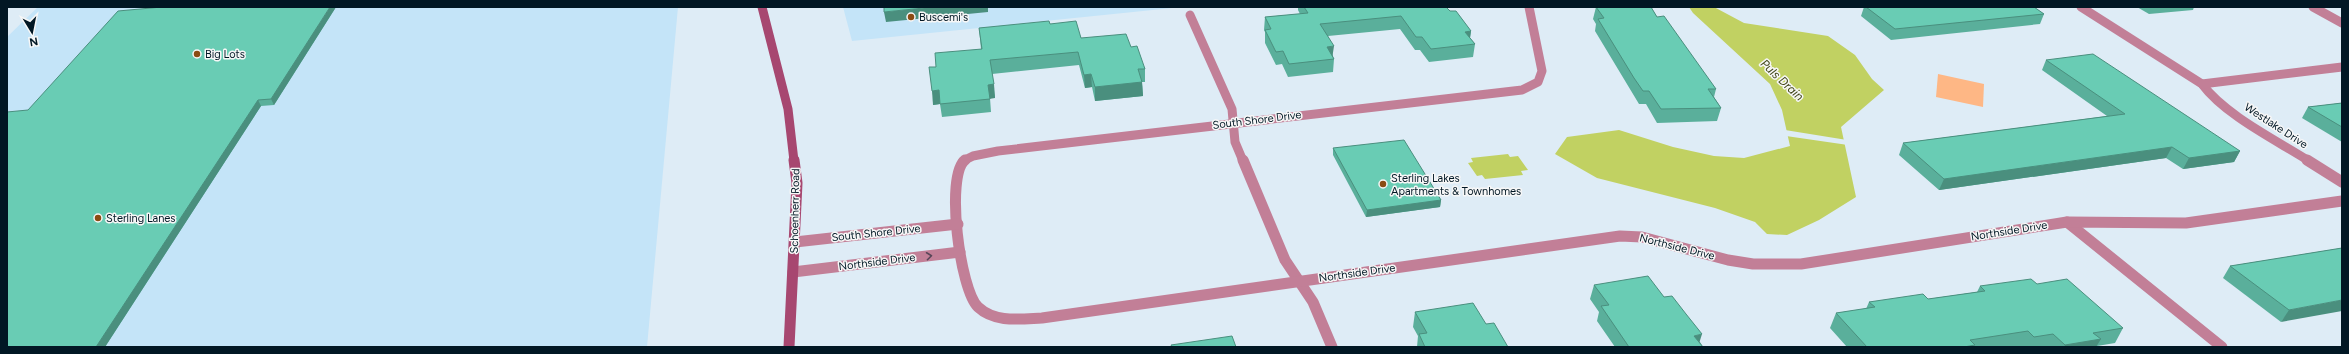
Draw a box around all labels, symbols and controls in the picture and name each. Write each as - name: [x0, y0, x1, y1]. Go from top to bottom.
- place label: Buscemi's: [919, 11, 968, 24]
- north arrow: [12, 12, 52, 52]
- marker: Buscemi's: [906, 12, 916, 22]
- text: N: [28, 34, 39, 48]
- place label: Big Lots: [205, 48, 245, 61]
- marker: Big Lots: [192, 49, 202, 59]
- water label: Puls Drain: [1758, 57, 1807, 104]
- street label: Westlake Drive: [2242, 101, 2310, 151]
- street label: South Shore Drive: [1212, 108, 1302, 132]
- street label: Schoenherr Road: [788, 168, 802, 254]
- place label: Sterling Lakes Apartments & Townhomes: [1391, 172, 1521, 198]
- marker: Sterling Lakes Apartments & Townhomes: [1378, 179, 1388, 189]
- place label: Sterling Lanes: [106, 212, 176, 225]
- marker: Sterling Lanes: [93, 213, 103, 223]
- street label: Northside Drive: [1970, 219, 2048, 243]
- street label: South Shore Drive: [831, 222, 921, 244]
- street label: Northside Drive: [1638, 231, 1716, 263]
- street label: Northside Drive: [838, 251, 916, 273]
- one-way arrow: [926, 252, 932, 261]
- street label: Northside Drive: [1318, 261, 1396, 285]

